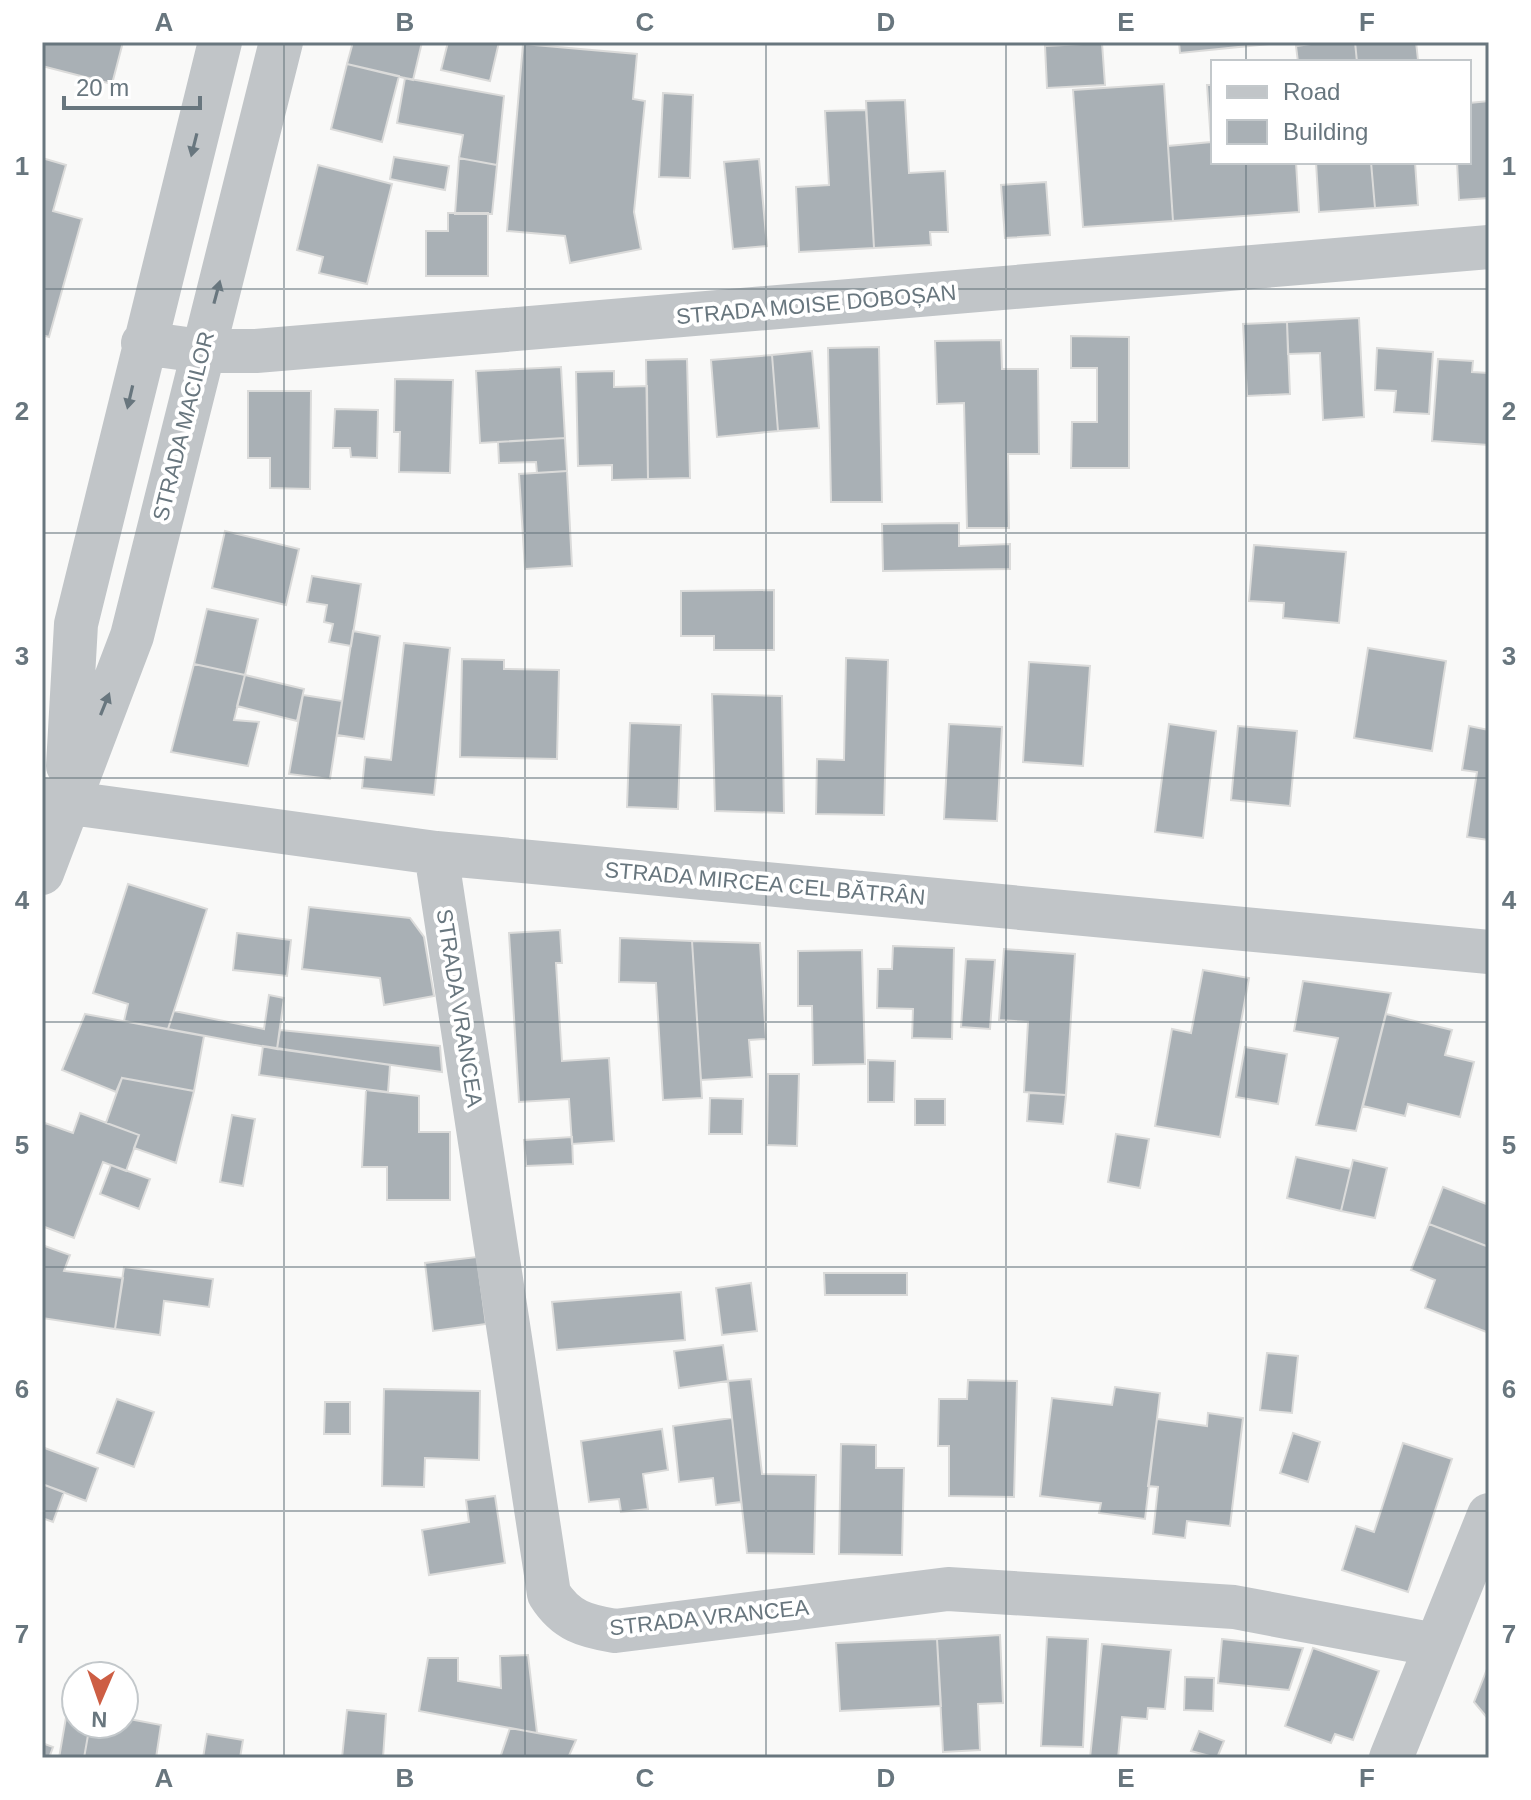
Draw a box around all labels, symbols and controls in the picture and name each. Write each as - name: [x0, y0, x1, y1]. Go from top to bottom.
- text: A: [155, 7, 174, 37]
- text: B: [396, 7, 414, 37]
- text: C: [636, 7, 655, 37]
- text: D: [877, 7, 895, 37]
- text: E: [1117, 7, 1135, 37]
- text: F: [1359, 7, 1375, 37]
- scale bar: [64, 60, 200, 110]
- legend: [1211, 60, 1471, 164]
- text: 20 m: [76, 74, 129, 101]
- text: Road: [1283, 78, 1340, 105]
- text: Building: [1283, 118, 1368, 145]
- one-way arrow: [187, 132, 199, 157]
- text: 1: [15, 151, 29, 181]
- text: 1: [1502, 151, 1516, 181]
- one-way arrow: [211, 279, 223, 304]
- street label: STRADA MOISE DOBOȘAN: [675, 280, 957, 329]
- street label: STRADA MACILOR: [148, 329, 219, 523]
- one-way arrow: [123, 384, 136, 409]
- text: 2: [15, 396, 29, 426]
- text: 2: [1502, 396, 1516, 426]
- text: 3: [15, 641, 29, 671]
- text: 3: [1502, 641, 1516, 671]
- one-way arrow: [98, 692, 111, 716]
- street label: STRADA MIRCEA CEL BĂTRÂN: [604, 857, 926, 910]
- text: 4: [15, 885, 30, 915]
- text: 4: [1502, 885, 1517, 915]
- street label: STRADA VRANCEA: [431, 907, 488, 1109]
- text: 5: [15, 1130, 29, 1160]
- text: 5: [1502, 1130, 1516, 1160]
- text: 6: [15, 1374, 29, 1404]
- text: 6: [1502, 1374, 1516, 1404]
- street label: STRADA VRANCEA: [608, 1595, 810, 1640]
- text: 7: [15, 1619, 29, 1649]
- text: 7: [1502, 1619, 1516, 1649]
- north arrow: [60, 1660, 140, 1740]
- text: N: [91, 1707, 108, 1732]
- text: A: [155, 1763, 174, 1793]
- text: B: [396, 1763, 414, 1793]
- text: C: [636, 1763, 655, 1793]
- text: D: [877, 1763, 895, 1793]
- text: E: [1117, 1763, 1135, 1793]
- text: F: [1359, 1763, 1375, 1793]

